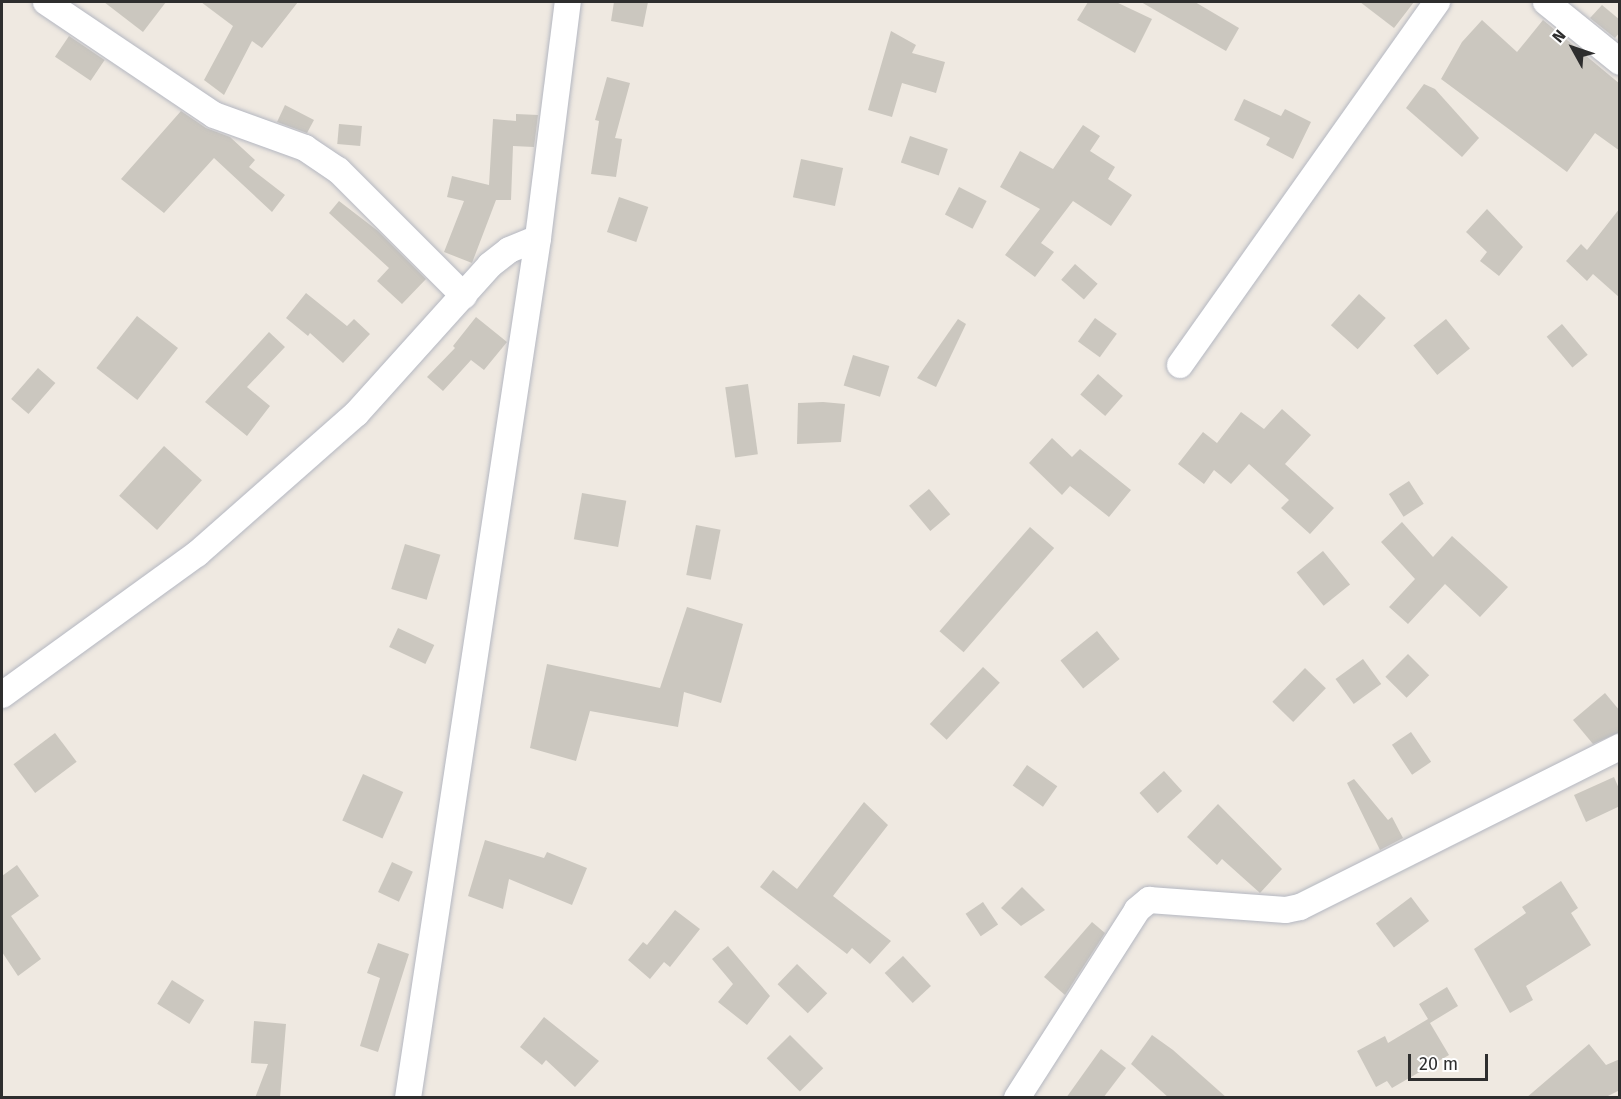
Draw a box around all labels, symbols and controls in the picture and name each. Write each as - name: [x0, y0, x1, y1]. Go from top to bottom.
- north arrow: [1543, 18, 1603, 78]
- text: N: [1548, 26, 1570, 46]
- scale bar: [1411, 1042, 1490, 1080]
- text: 20 m: [1419, 1053, 1458, 1075]

